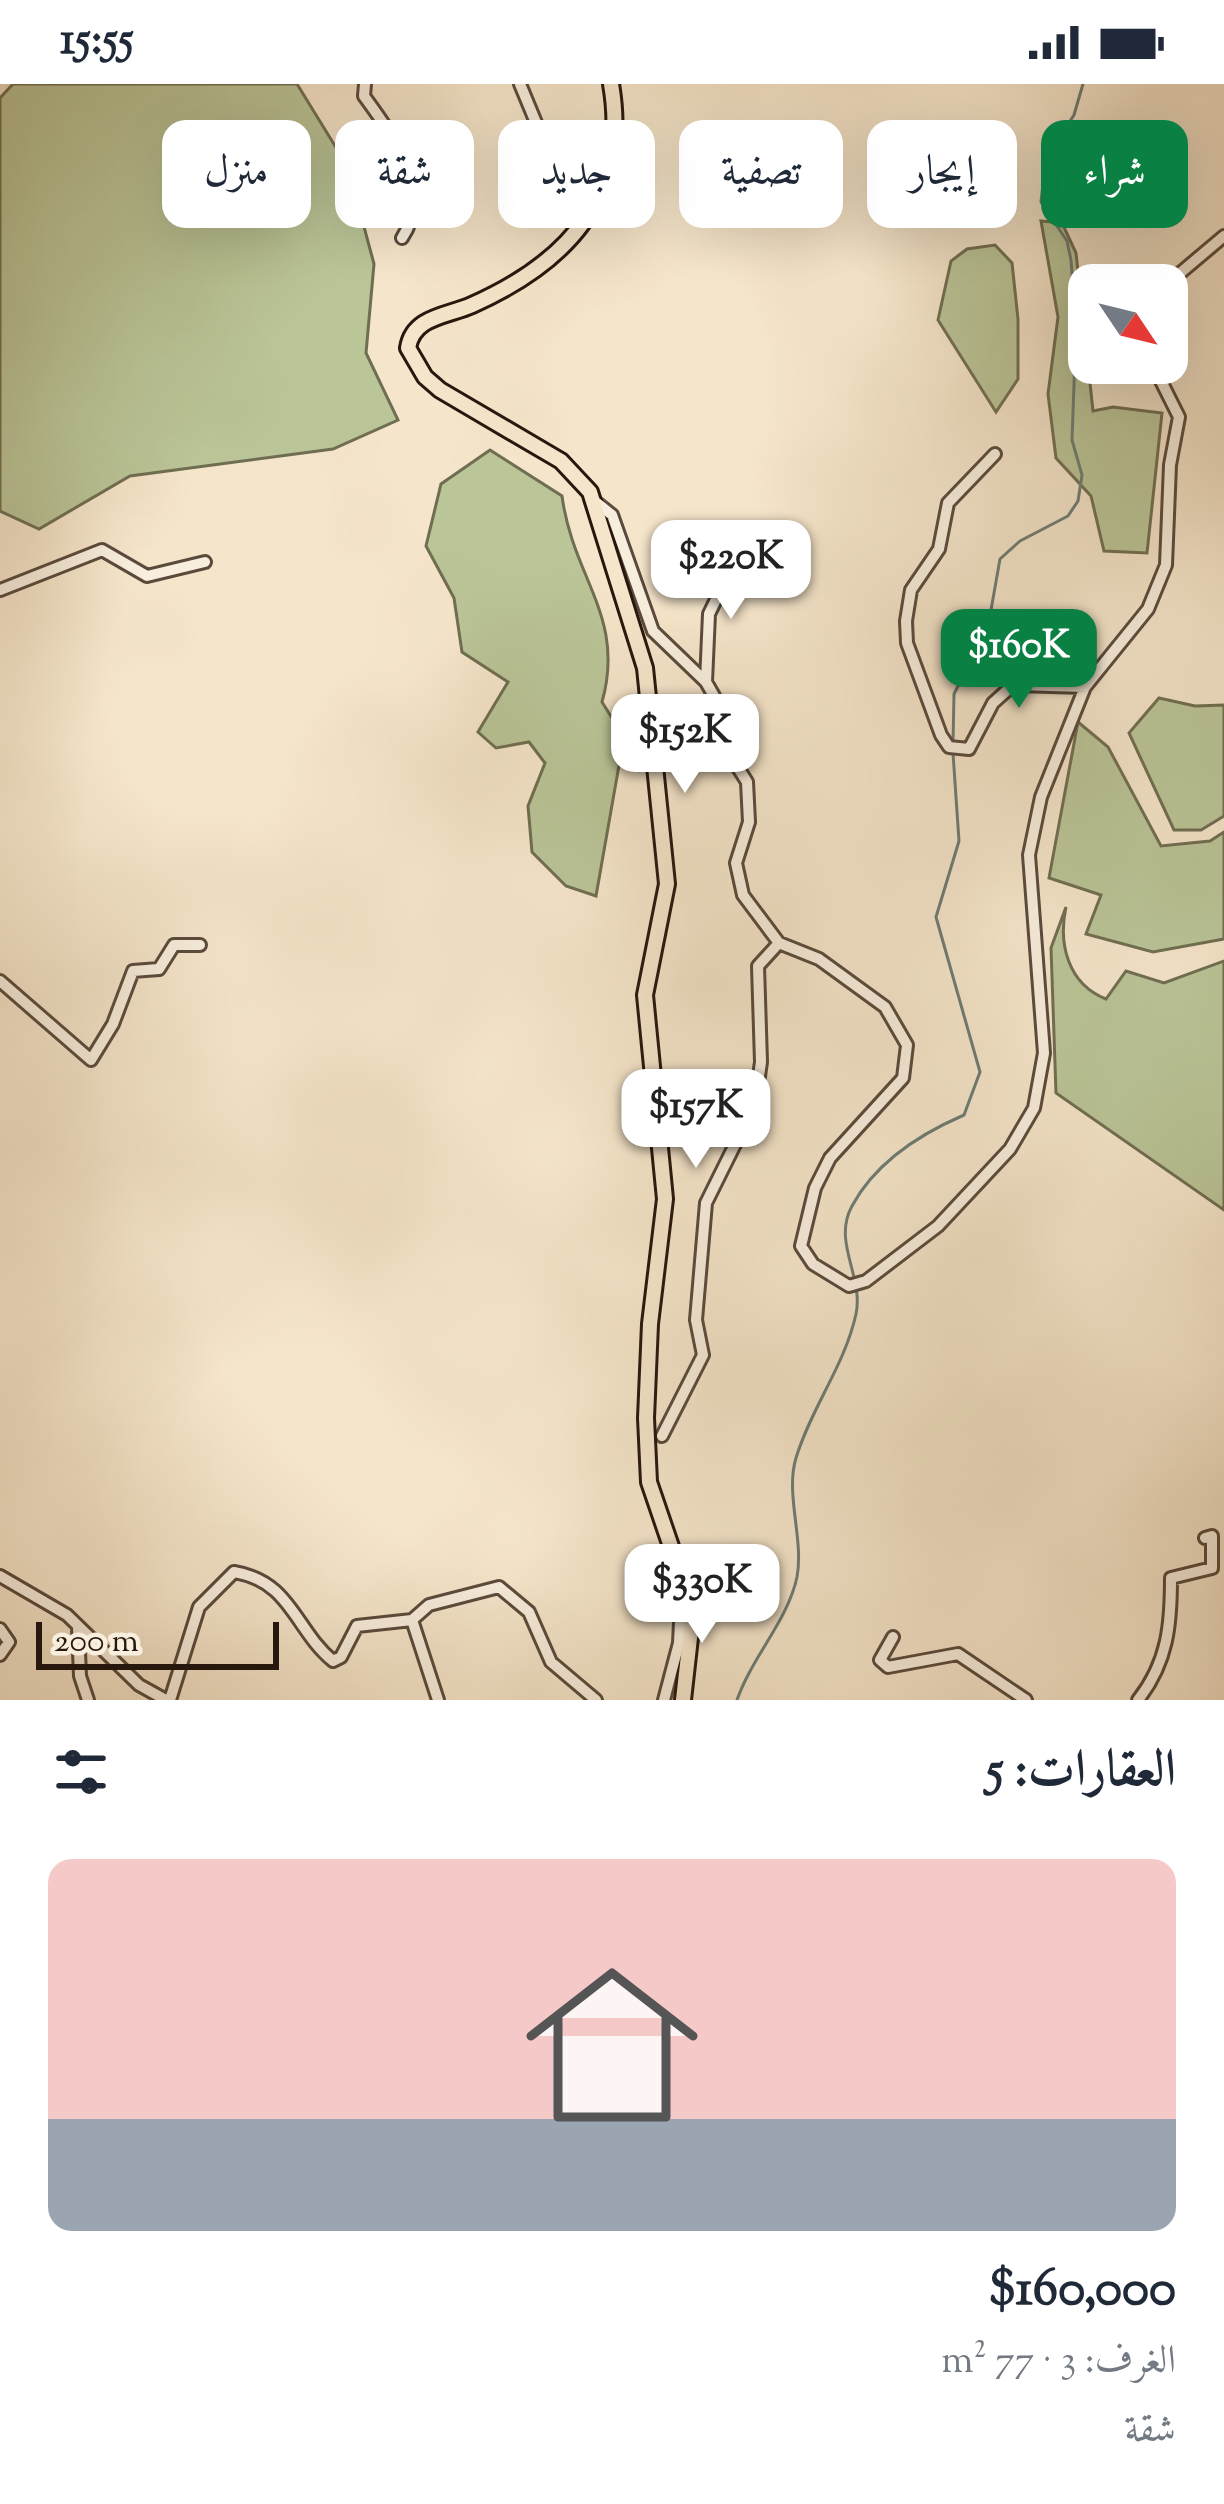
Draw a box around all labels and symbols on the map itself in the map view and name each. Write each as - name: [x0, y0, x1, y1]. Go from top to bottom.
- north arrow: [1068, 264, 1188, 384]
- pin: $220K: [647, 520, 815, 622]
- pin: $160K: [935, 609, 1103, 711]
- pin: $152K: [601, 694, 769, 796]
- pin: $157K: [612, 1069, 780, 1171]
- pin: $330K: [618, 1544, 786, 1646]
- scale bar: [36, 1616, 279, 1669]

